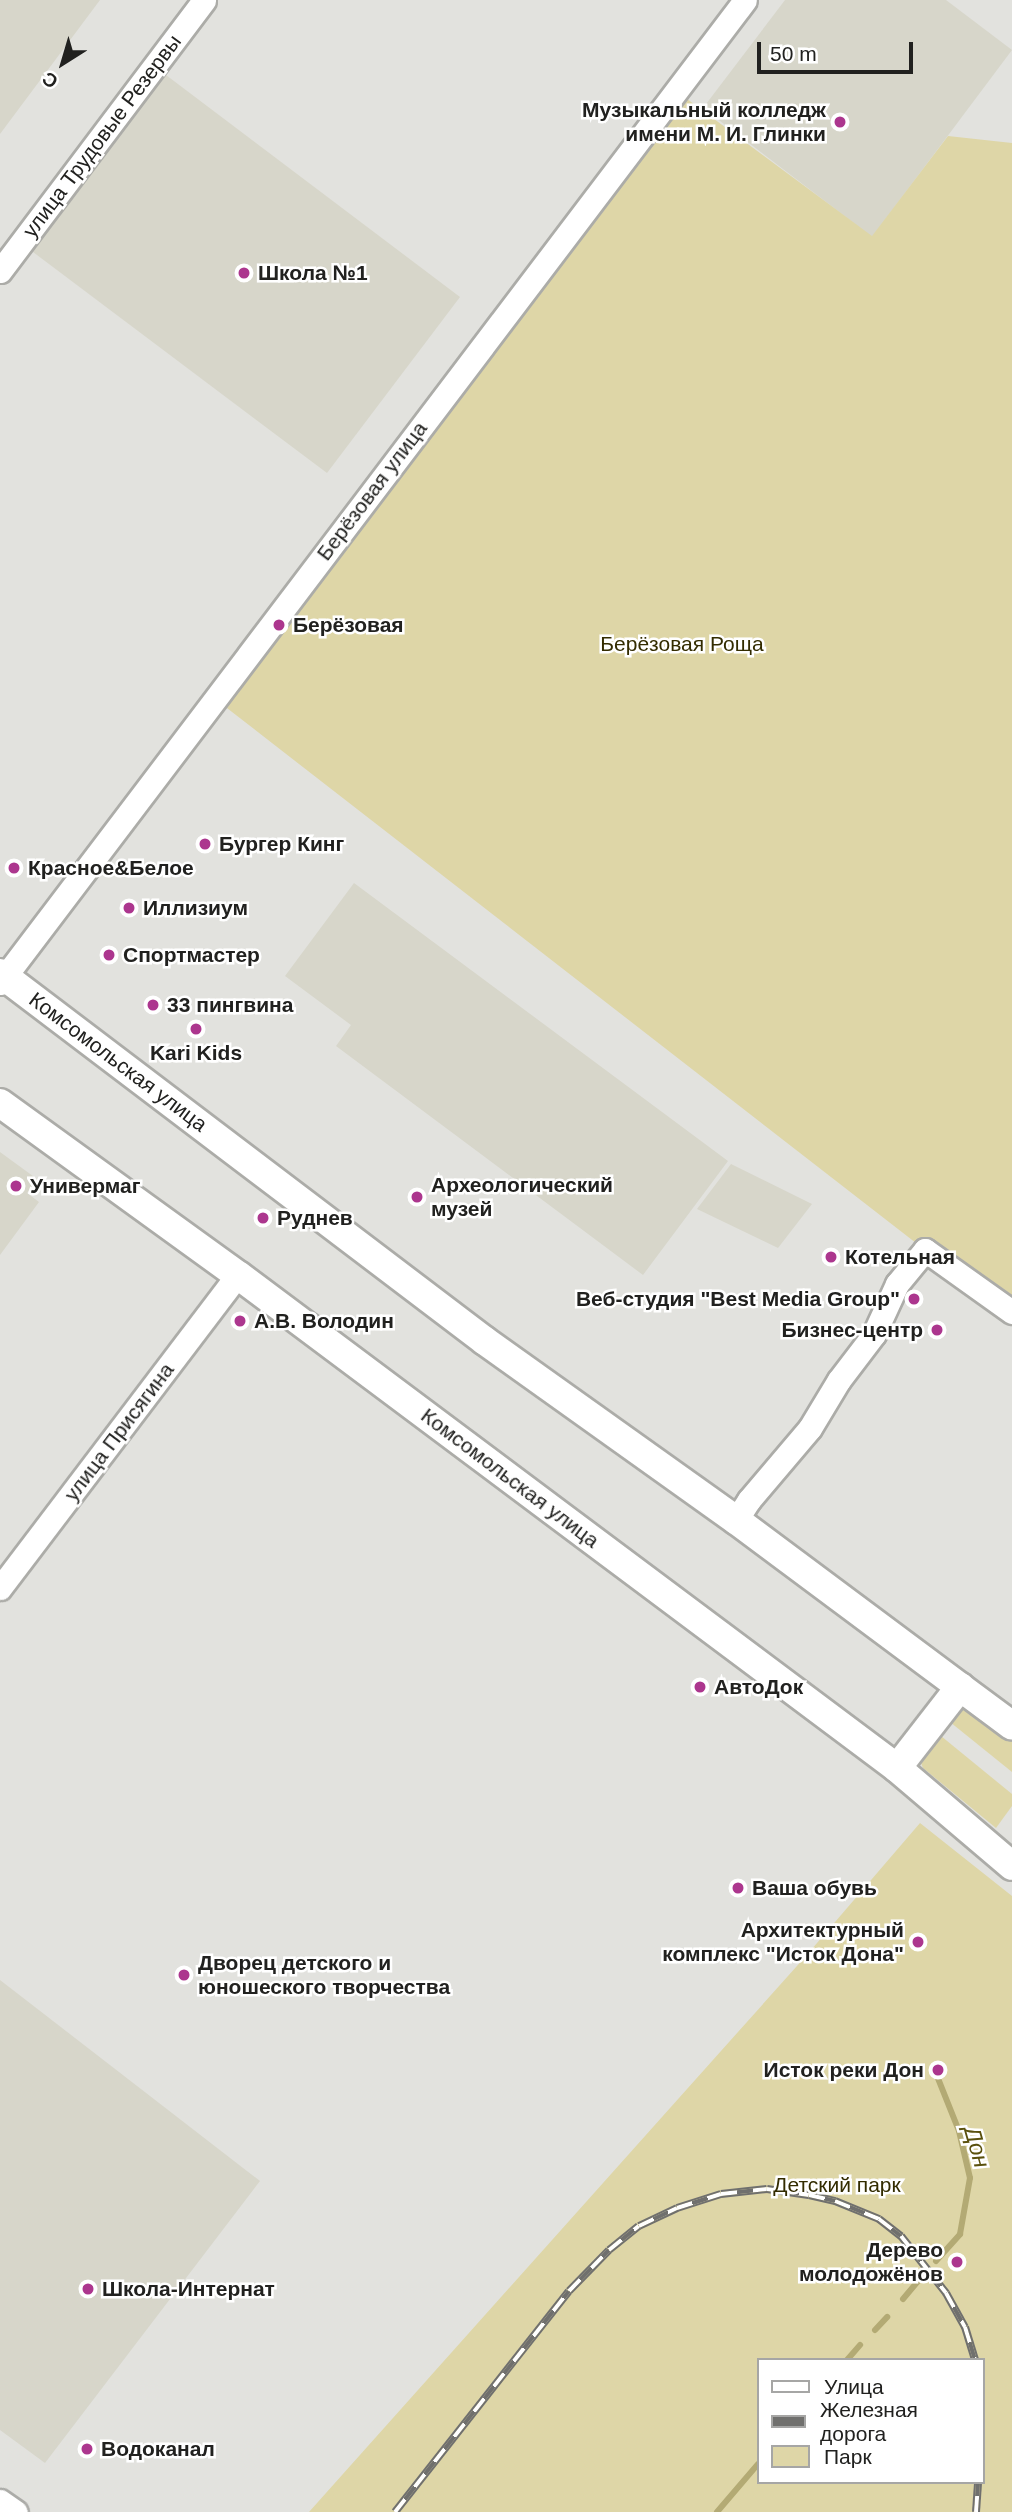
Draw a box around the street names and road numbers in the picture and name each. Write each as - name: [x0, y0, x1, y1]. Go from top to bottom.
- street label: улица Трудовые Резервы: [17, 30, 187, 242]
- street label: Берёзовая улица: [312, 417, 432, 565]
- street label: Комсомольская улица: [24, 987, 212, 1137]
- street label: улица Присягина: [59, 1358, 179, 1506]
- street label: Комсомольская улица: [416, 1403, 604, 1553]

